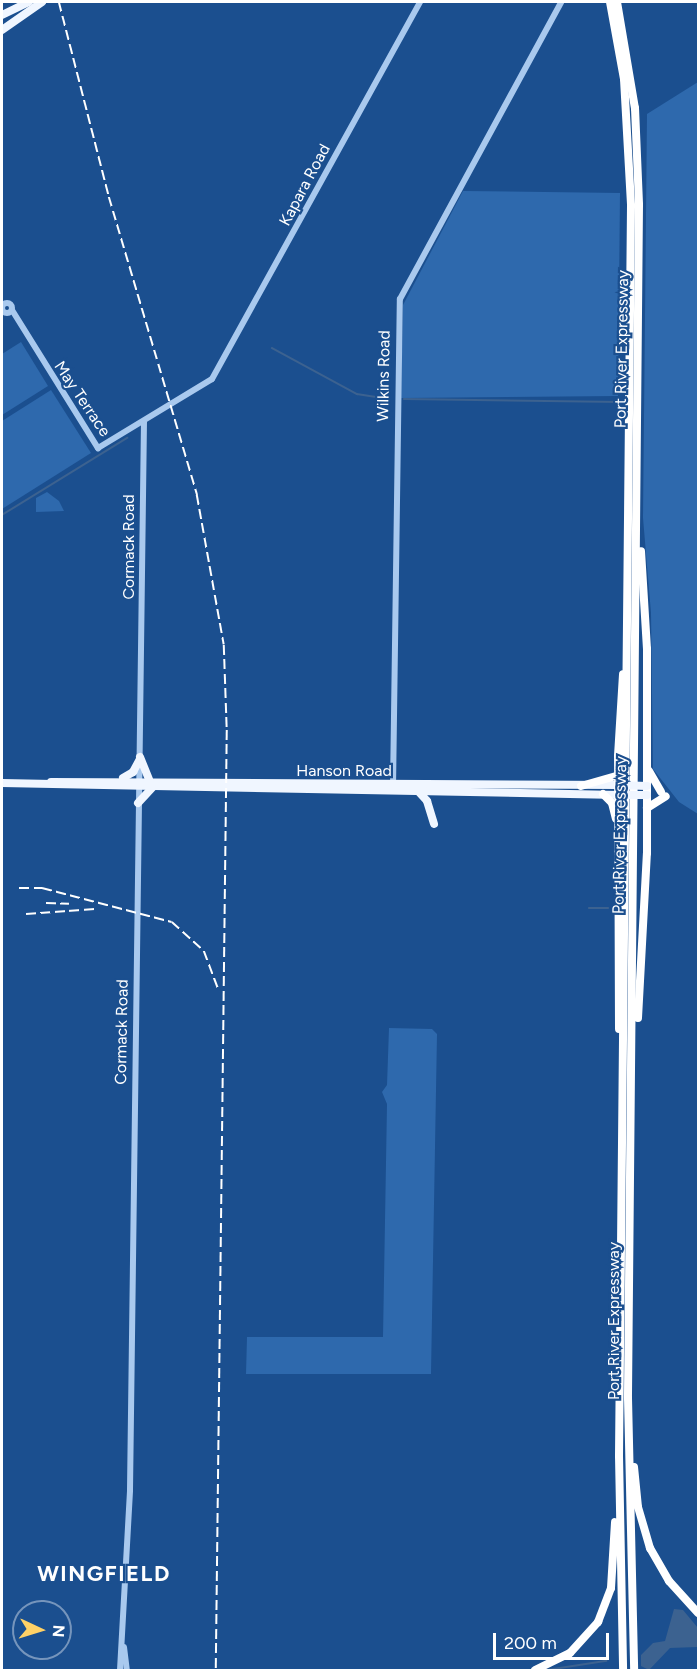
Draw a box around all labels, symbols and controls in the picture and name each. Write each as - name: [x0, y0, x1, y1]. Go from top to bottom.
- street label: Kapara Road: [275, 141, 335, 229]
- street label: Port River Expressway: [611, 270, 633, 428]
- street label: Wilkins Road: [374, 330, 394, 422]
- street label: May Terrace: [50, 358, 114, 440]
- street label: Cormack Road: [119, 494, 139, 600]
- street label: Port River Expressway: [609, 756, 631, 914]
- street label: Hanson Road: [296, 761, 392, 781]
- street label: Cormack Road: [111, 979, 133, 1085]
- street label: Port River Expressway: [604, 1242, 624, 1400]
- district label: WINGFIELD: [37, 1561, 171, 1587]
- north arrow: [12, 1600, 72, 1660]
- scale bar: [496, 1621, 612, 1659]
- text: N: [49, 1624, 68, 1638]
- text: 200 m: [504, 1632, 557, 1654]

